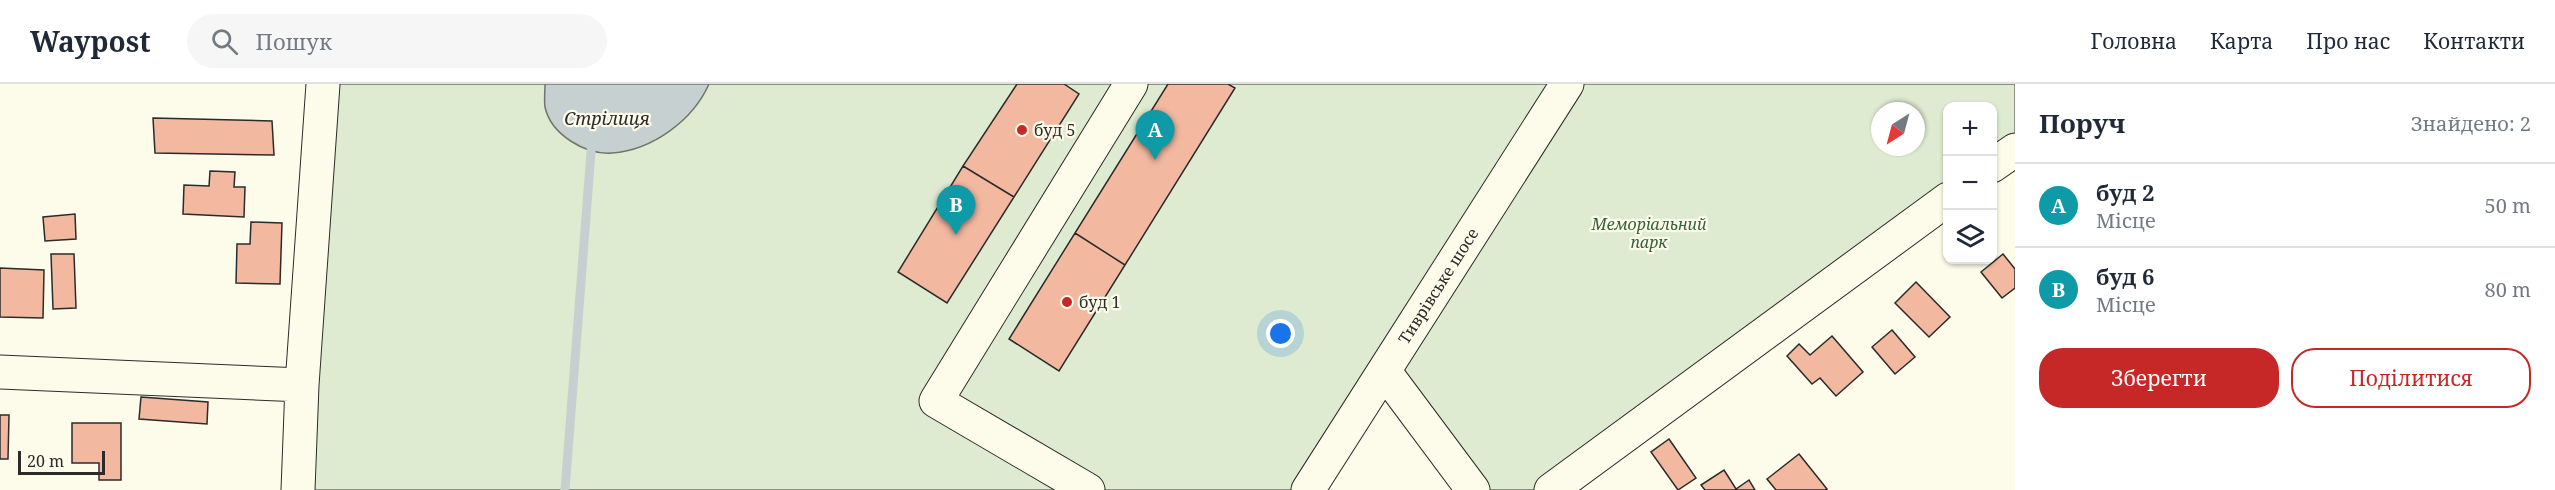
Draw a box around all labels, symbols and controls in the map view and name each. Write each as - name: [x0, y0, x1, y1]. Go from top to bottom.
- search box: [187, 14, 607, 68]
- text: Waypost: [30, 22, 151, 60]
- icon: search: [208, 25, 241, 58]
- text: Пошук: [256, 26, 332, 56]
- text: Головна: [2090, 27, 2177, 55]
- text: Карта: [2210, 27, 2273, 55]
- text: Про нас: [2306, 27, 2390, 55]
- text: Контакти: [2423, 27, 2525, 55]
- north arrow: [1871, 102, 1925, 156]
- map controls: [1943, 102, 1997, 264]
- button: +: [1943, 102, 1997, 156]
- text: Поруч: [2039, 105, 2125, 141]
- water label: Стрілиця: [564, 106, 650, 130]
- pin: A: [1136, 110, 1174, 160]
- text: Знайдено: 2: [2411, 110, 2531, 137]
- place label: буд 5: [1034, 119, 1075, 141]
- marker: буд 5: [1015, 123, 1029, 137]
- button: −: [1943, 156, 1997, 210]
- text: буд 2: [2096, 177, 2155, 207]
- pin: B: [936, 186, 976, 235]
- text: A: [2051, 192, 2066, 219]
- text: 50 m: [2485, 192, 2531, 219]
- text: Місце: [2096, 207, 2156, 234]
- button: layers: [1943, 210, 1997, 264]
- park label: Меморіальний парк: [1590, 213, 1707, 253]
- street label: Тиврівське шосе: [1393, 224, 1483, 348]
- text: буд 6: [2096, 261, 2155, 291]
- text: B: [2052, 276, 2065, 303]
- text: 80 m: [2485, 276, 2531, 303]
- place label: буд 1: [1079, 291, 1120, 313]
- text: Місце: [2096, 291, 2156, 318]
- marker: буд 1: [1060, 295, 1074, 309]
- your location: [1266, 319, 1295, 348]
- button: Зберегти: [2039, 348, 2279, 408]
- button: Поділитися: [2291, 348, 2531, 408]
- scale bar: [18, 448, 105, 476]
- text: 20 m: [27, 450, 64, 472]

